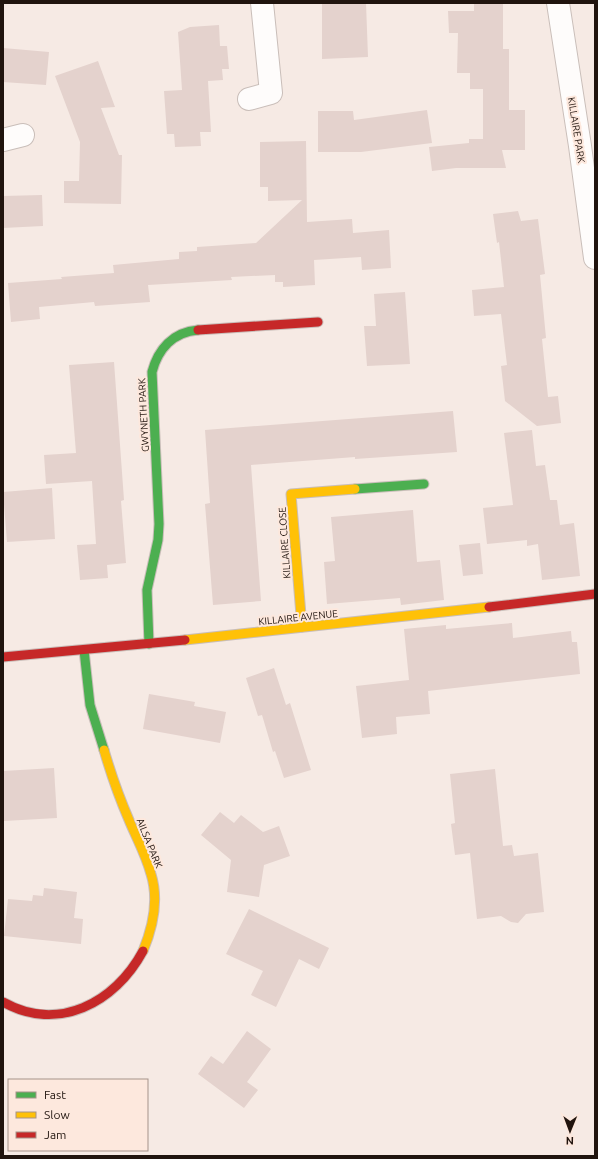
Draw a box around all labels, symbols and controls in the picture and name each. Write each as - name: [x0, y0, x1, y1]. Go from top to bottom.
- street label: KILLAIRE PARK: [566, 96, 587, 164]
- street label: GWYNETH PARK: [136, 378, 151, 452]
- street label: KILLAIRE CLOSE: [276, 506, 292, 579]
- street label: KILLAIRE AVENUE: [258, 608, 339, 627]
- street label: AILSA PARK: [135, 817, 165, 870]
- legend: [8, 1079, 148, 1151]
- text: Fast: [44, 1088, 66, 1101]
- text: Slow: [44, 1108, 70, 1121]
- north arrow: [550, 1111, 590, 1151]
- text: Jam: [44, 1128, 66, 1141]
- text: N: [566, 1135, 574, 1147]

